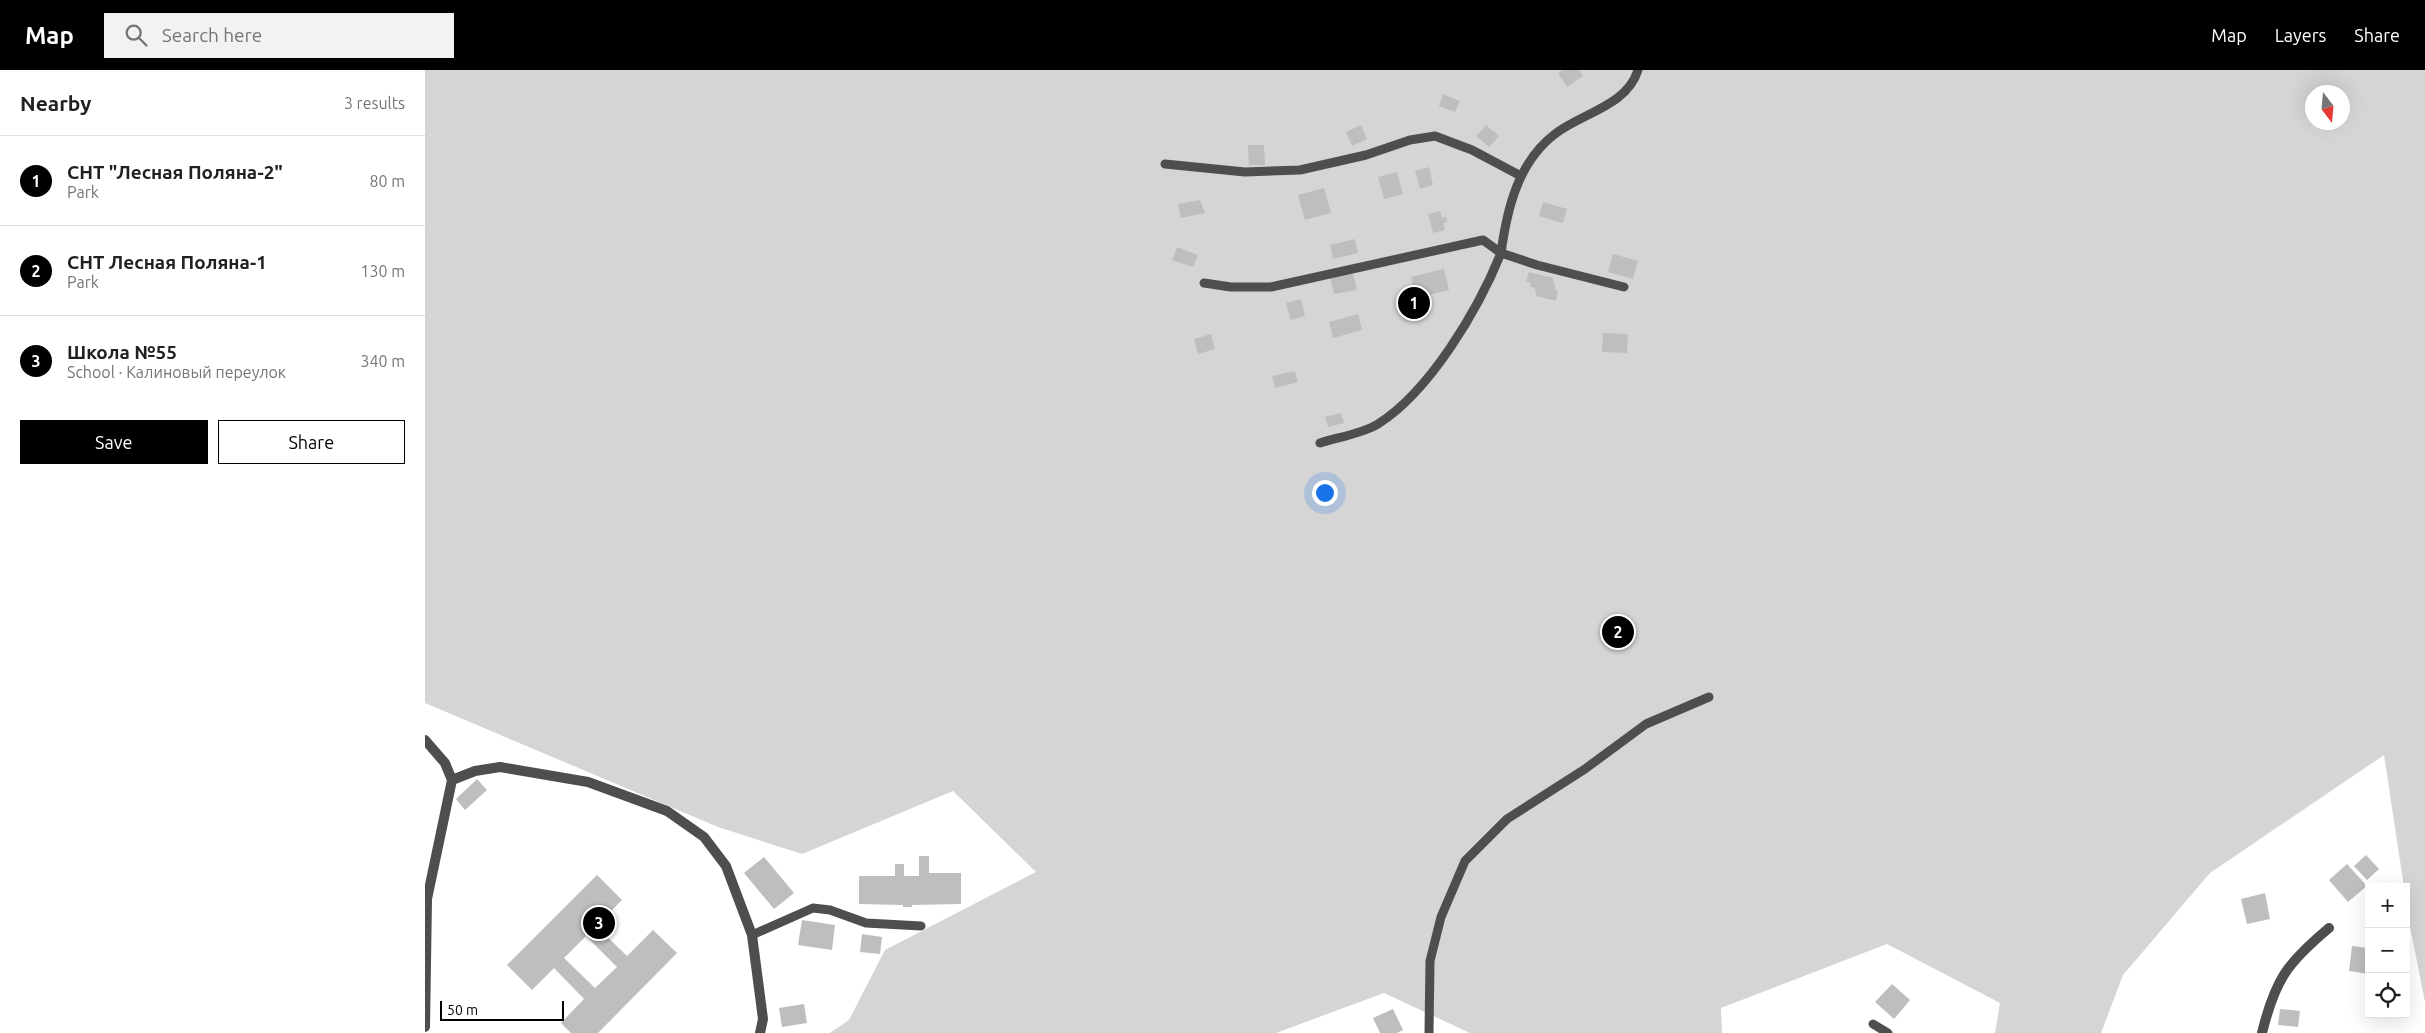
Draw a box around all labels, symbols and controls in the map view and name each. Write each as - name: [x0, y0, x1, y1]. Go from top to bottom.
- search box: [104, 13, 454, 58]
- icon: search: [122, 21, 150, 49]
- text: Map: [25, 22, 74, 49]
- text: Search here: [162, 24, 262, 46]
- text: Map: [2211, 25, 2247, 45]
- text: Layers: [2275, 25, 2326, 45]
- text: Share: [2354, 25, 2400, 45]
- north arrow: [2305, 85, 2350, 130]
- text: Nearby: [20, 91, 91, 115]
- text: 3 results: [344, 94, 405, 112]
- text: СНТ "Лесная Поляна-2": [67, 161, 283, 183]
- text: 1: [31, 172, 41, 190]
- text: 80 m: [369, 172, 405, 190]
- text: Park: [67, 183, 99, 201]
- text: СНТ Лесная Поляна-1: [67, 251, 267, 273]
- text: 2: [31, 262, 41, 280]
- text: 130 m: [360, 262, 405, 280]
- text: Park: [67, 273, 99, 291]
- pin: 1: [1398, 284, 1430, 322]
- text: Школа №55: [67, 341, 177, 363]
- text: 3: [31, 352, 41, 370]
- text: 340 m: [360, 352, 405, 370]
- text: School · Калиновый переулок: [67, 363, 286, 381]
- button: Save: [20, 420, 208, 464]
- button: Share: [218, 420, 405, 464]
- your location: [1312, 480, 1338, 506]
- pin: 2: [1602, 613, 1634, 651]
- map controls: [2365, 883, 2410, 1018]
- button: +: [2365, 883, 2410, 928]
- pin: 3: [583, 904, 615, 942]
- button: −: [2365, 928, 2410, 973]
- button: locate: [2365, 973, 2410, 1018]
- scale bar: [440, 998, 564, 1021]
- text: 50 m: [447, 1002, 478, 1018]

